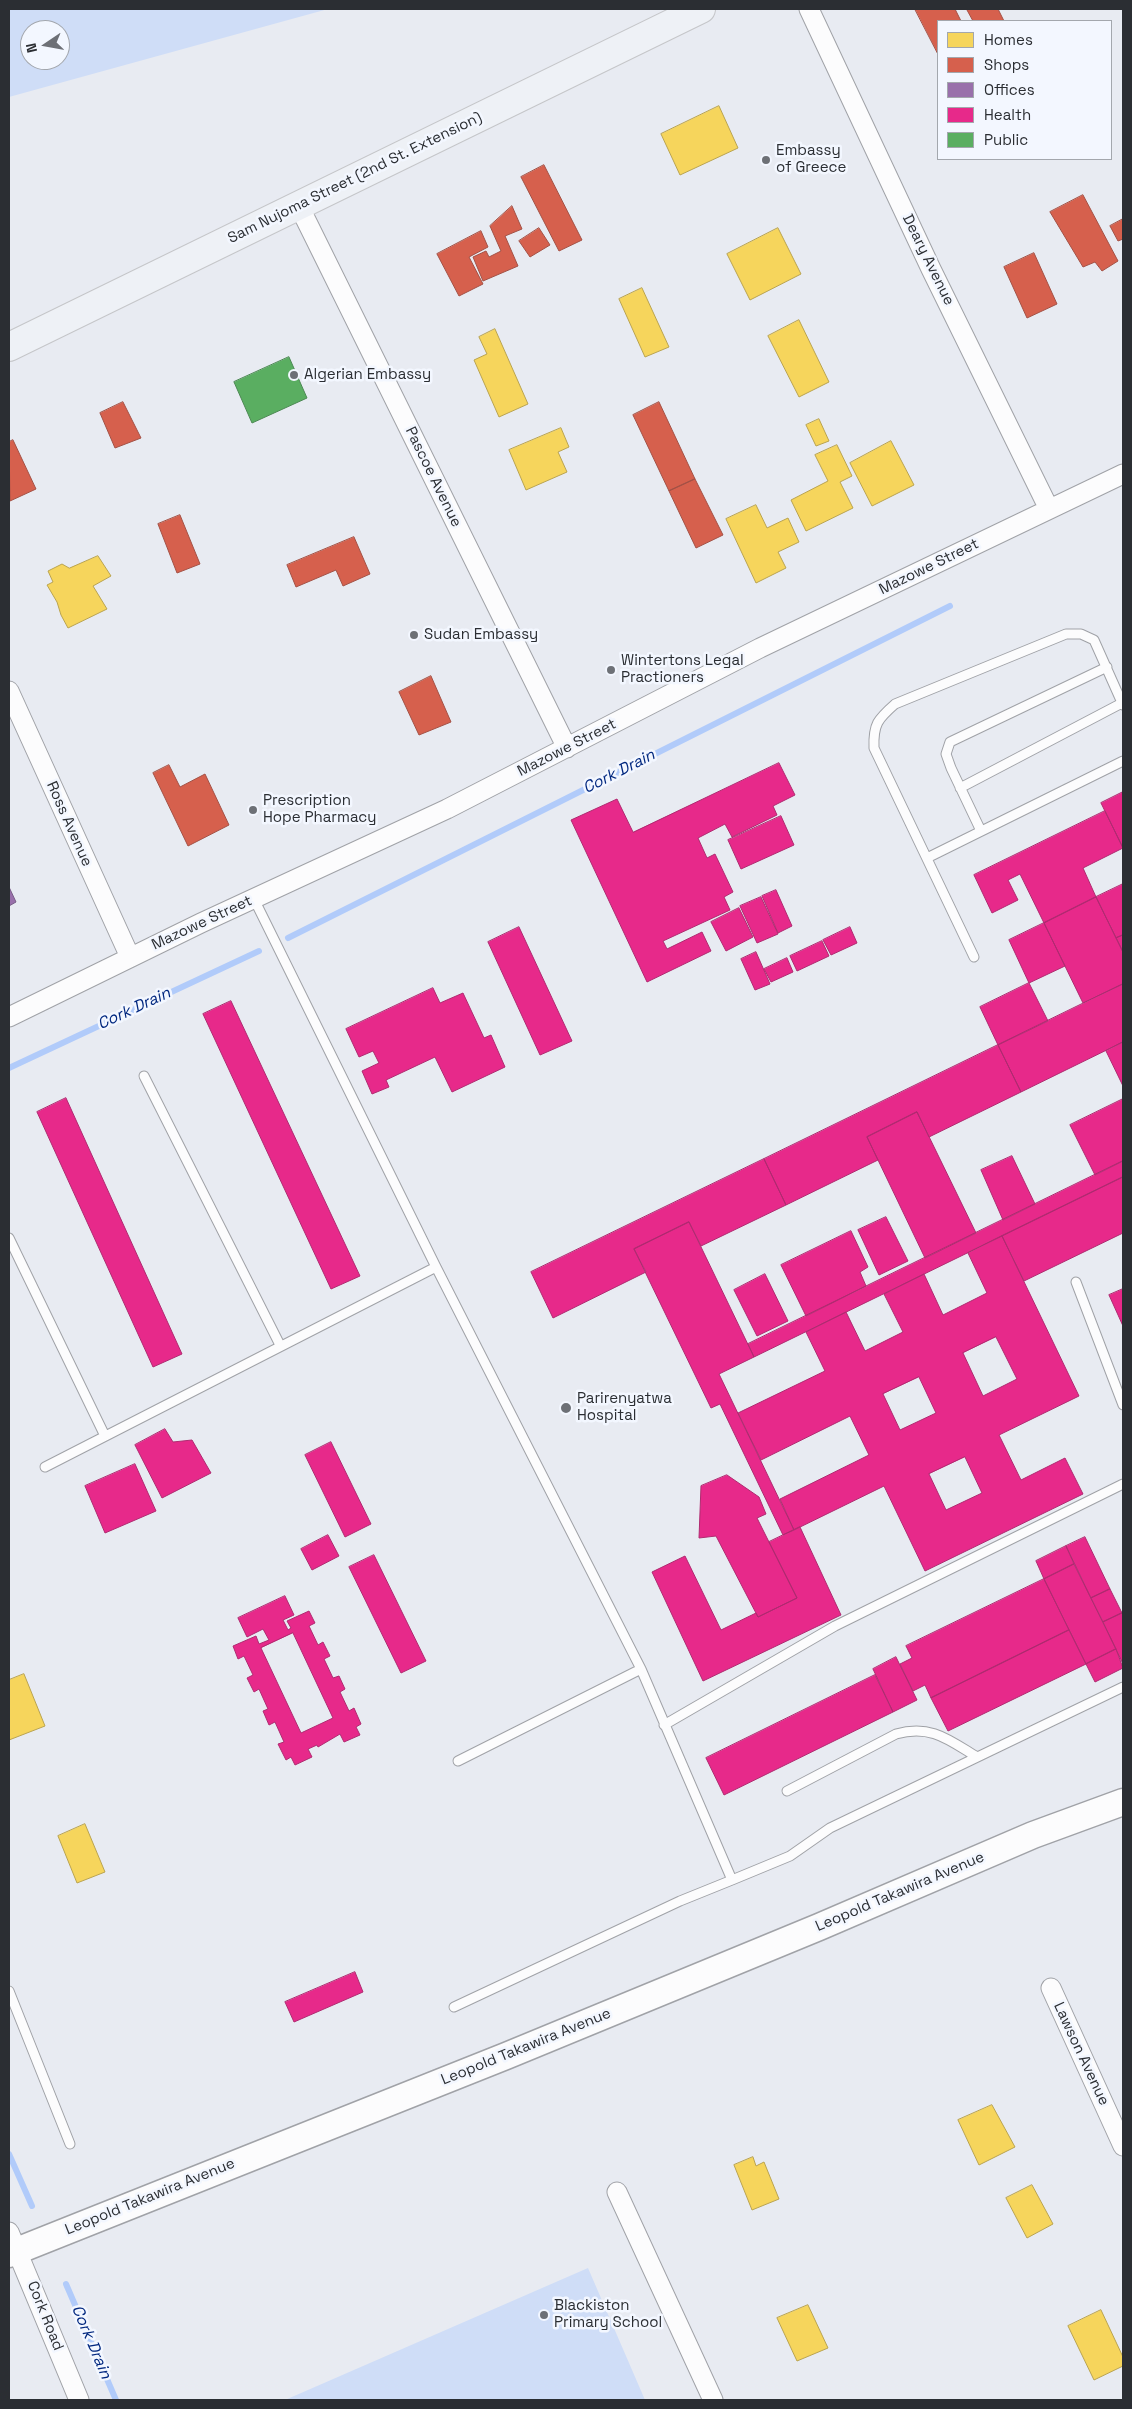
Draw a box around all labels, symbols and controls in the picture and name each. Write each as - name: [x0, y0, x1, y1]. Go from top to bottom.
- north arrow: [20, 20, 70, 70]
- legend: [937, 20, 1112, 160]
- text: Homes: [984, 30, 1033, 49]
- text: N: [22, 41, 41, 54]
- text: Shops: [984, 55, 1029, 74]
- text: Offices: [984, 80, 1035, 99]
- text: Health: [984, 105, 1031, 124]
- street label: Sam Nujoma Street (2nd St. Extension): [225, 108, 485, 248]
- text: Public: [984, 130, 1028, 149]
- place label: Embassy of Greece: [776, 142, 846, 177]
- marker: Embassy of Greece: [760, 154, 772, 166]
- street label: Deary Avenue: [898, 212, 958, 308]
- place label: Algerian Embassy: [304, 366, 431, 384]
- marker: Algerian Embassy: [288, 369, 300, 381]
- street label: Pascoe Avenue: [401, 424, 465, 530]
- street label: Mazowe Street: [876, 535, 982, 599]
- place label: Sudan Embassy: [424, 626, 538, 644]
- marker: Sudan Embassy: [408, 629, 420, 641]
- place label: Wintertons Legal Practioners: [621, 652, 744, 687]
- marker: Wintertons Legal Practioners: [605, 664, 617, 676]
- street label: Mazowe Street: [514, 715, 620, 781]
- water label: Cork Drain: [580, 746, 658, 798]
- street label: Ross Avenue: [42, 779, 96, 869]
- place label: Prescription Hope Pharmacy: [263, 792, 376, 827]
- marker: Prescription Hope Pharmacy: [247, 804, 259, 816]
- street label: Mazowe Street: [149, 892, 255, 954]
- water label: Cork Drain: [95, 984, 173, 1034]
- place label: Parirenyatwa Hospital: [577, 1390, 672, 1425]
- marker: Parirenyatwa Hospital: [559, 1401, 573, 1415]
- street label: Leopold Takawira Avenue: [813, 1848, 987, 1936]
- street label: Lawson Avenue: [1049, 2000, 1113, 2108]
- street label: Leopold Takawira Avenue: [439, 2005, 613, 2089]
- street label: Leopold Takawira Avenue: [63, 2155, 237, 2239]
- street label: Cork Road: [23, 2279, 67, 2353]
- place label: Blackiston Primary School: [554, 2297, 662, 2332]
- water label: Cork Drain: [67, 2302, 115, 2382]
- marker: Blackiston Primary School: [538, 2309, 550, 2321]

